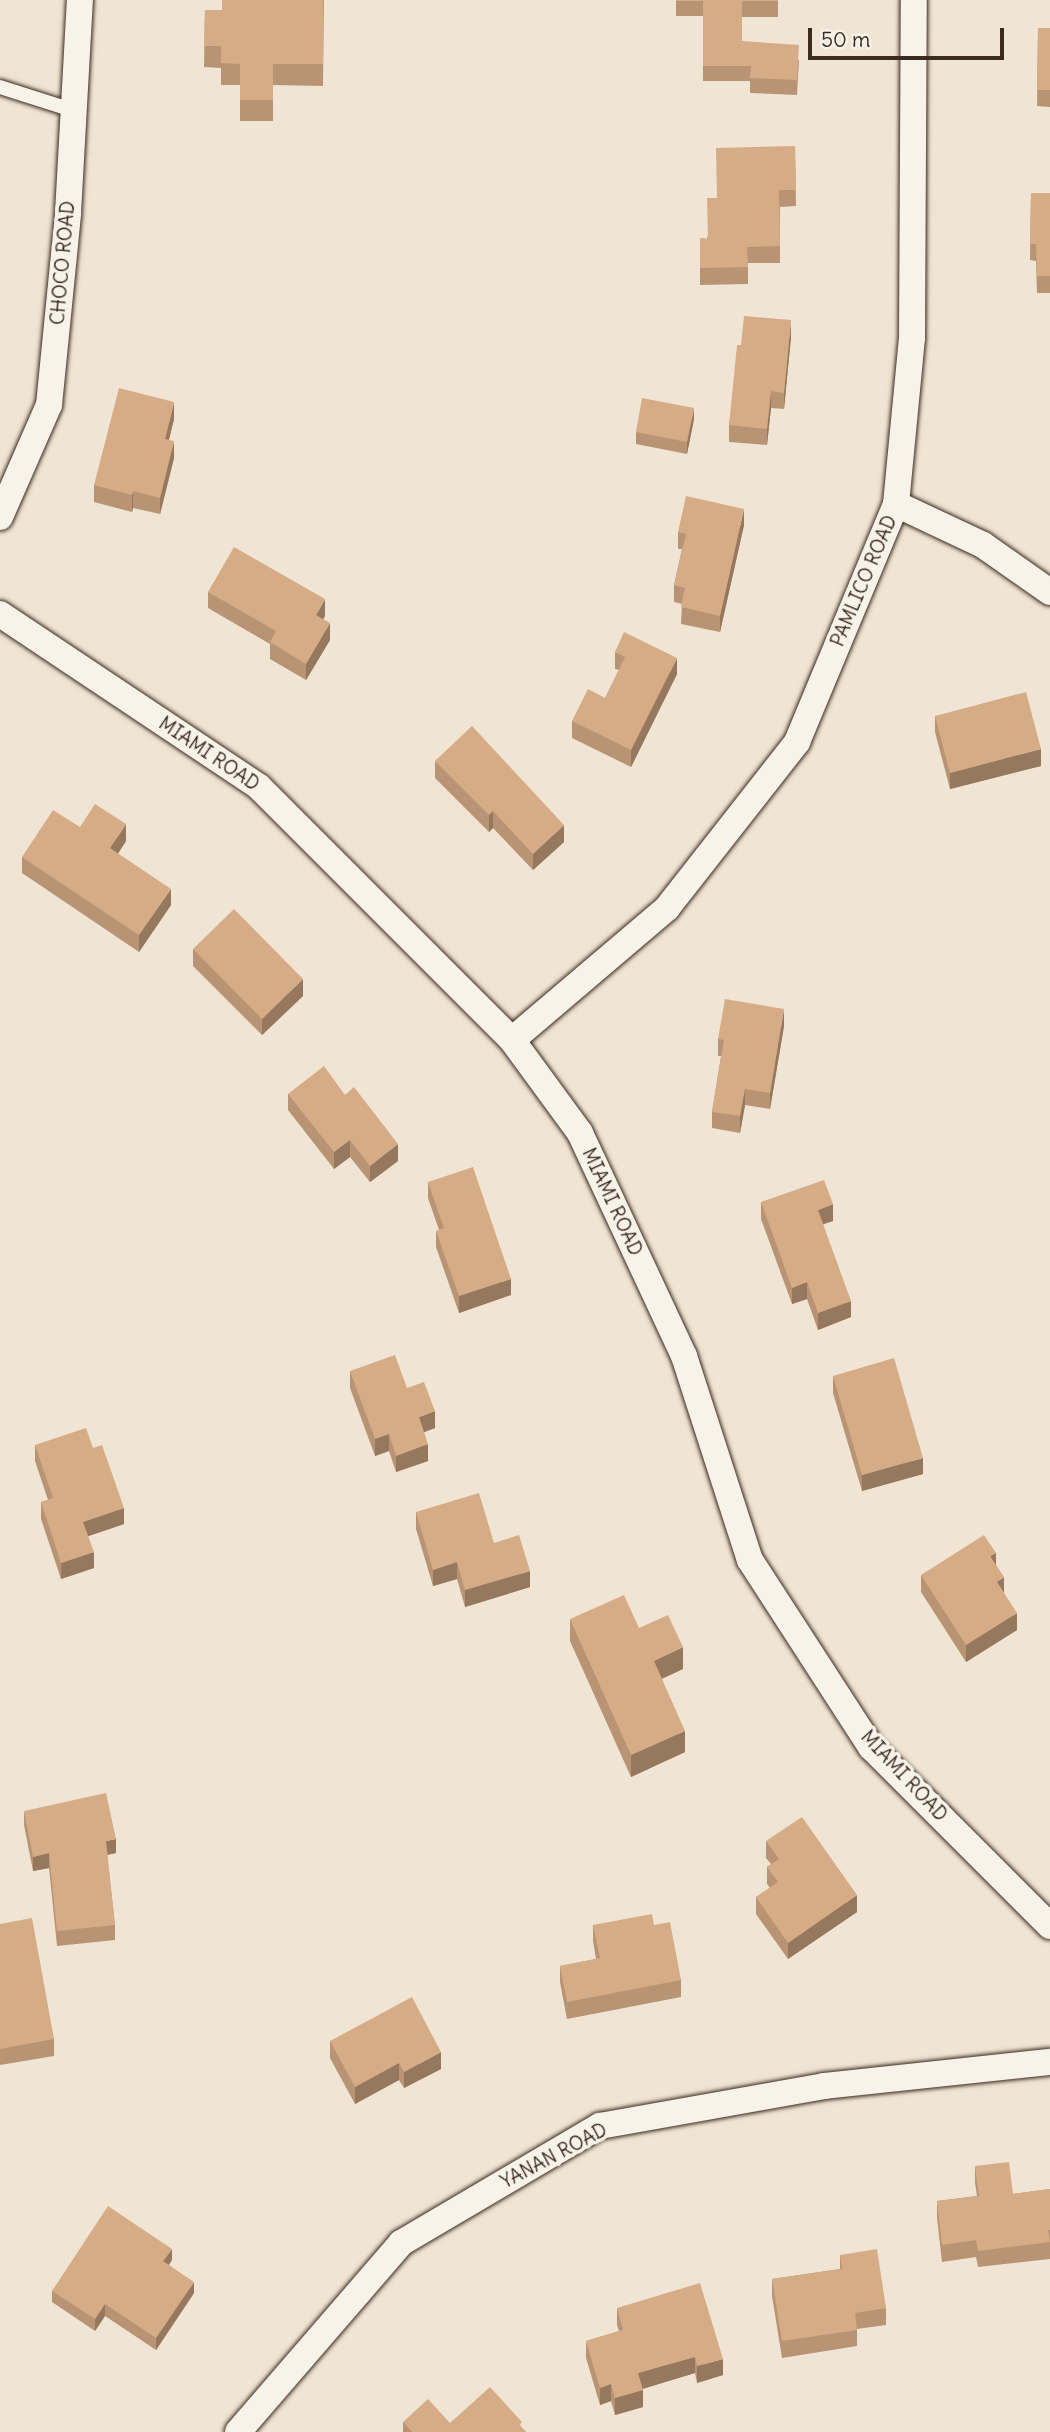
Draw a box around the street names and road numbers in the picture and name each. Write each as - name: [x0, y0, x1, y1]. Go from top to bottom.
- street label: CHOCO ROAD: [46, 200, 80, 326]
- street label: PAMLICO ROAD: [826, 512, 902, 650]
- street label: MIAMI ROAD: [154, 712, 264, 796]
- street label: MIAMI ROAD: [577, 1144, 647, 1260]
- street label: MIAMI ROAD: [856, 1726, 952, 1826]
- street label: YANAN ROAD: [497, 2118, 611, 2194]

